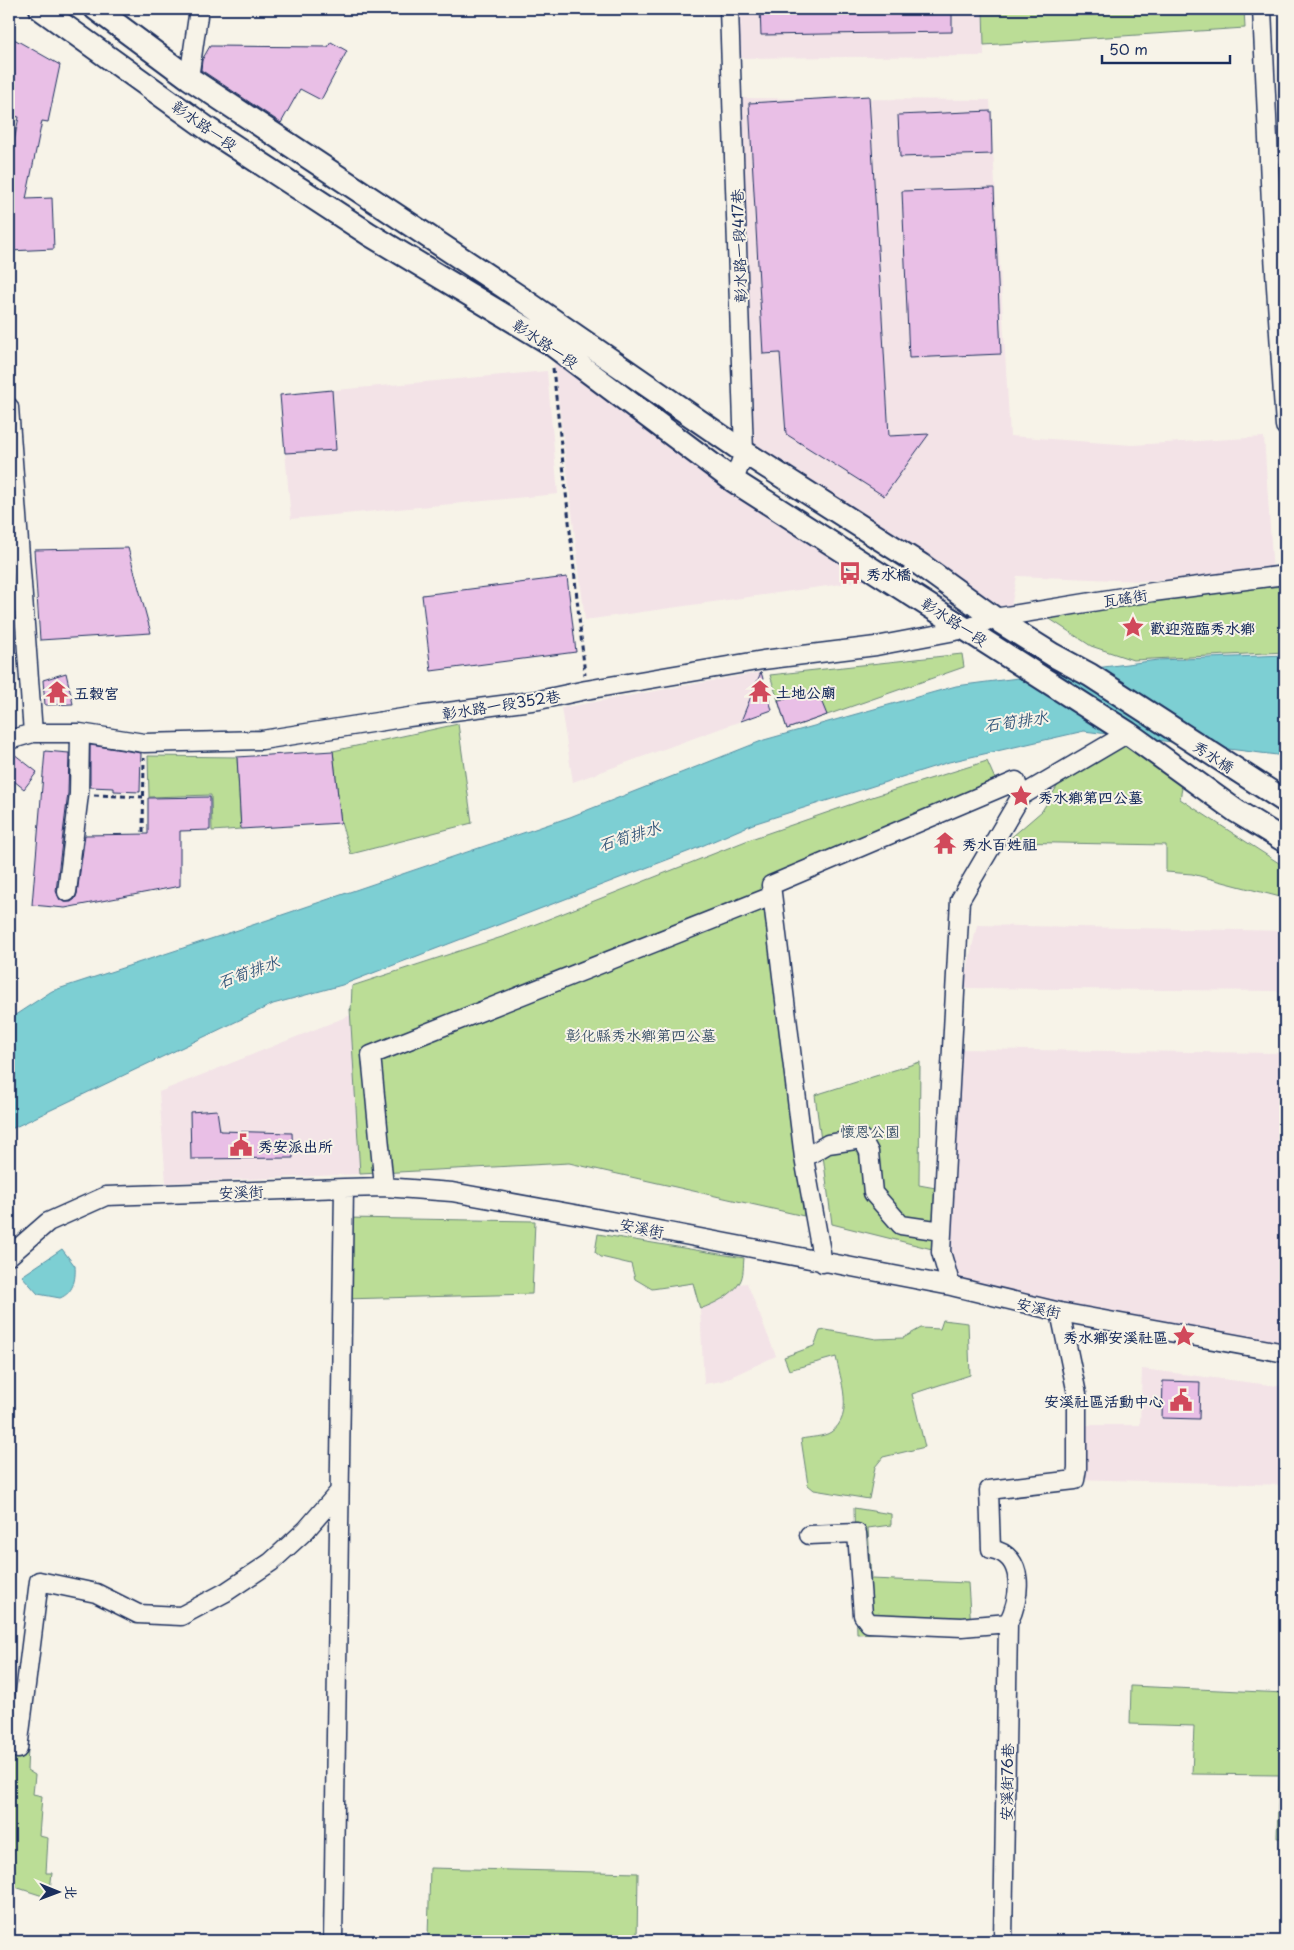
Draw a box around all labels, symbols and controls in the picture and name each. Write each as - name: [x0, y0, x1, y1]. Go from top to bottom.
- scale bar: [1102, 32, 1229, 64]
- text: 50 m: [1109, 37, 1148, 60]
- street label: 彰水路一段: [168, 94, 242, 156]
- street label: 彰水路一段417巷: [725, 189, 751, 303]
- street label: 彰水路一段: [508, 312, 584, 374]
- bus stop icon: 秀水橋: [837, 560, 863, 586]
- place label: 秀水橋: [866, 562, 911, 585]
- street label: 瓦磘街: [1101, 582, 1149, 612]
- street label: 彰水路一段: [917, 591, 993, 651]
- place icon: 歡迎蒞臨秀水鄉: [1120, 614, 1146, 640]
- place label: 歡迎蒞臨秀水鄉: [1150, 616, 1255, 639]
- temple icon: 土地公廟: [747, 678, 773, 704]
- temple icon: 五穀宮: [44, 679, 70, 705]
- place label: 土地公廟: [776, 680, 836, 703]
- place label: 五穀宮: [74, 681, 119, 704]
- street label: 彰水路一段352巷: [440, 683, 562, 725]
- water label: 石筍排水: [983, 704, 1050, 736]
- street label: 秀水橋: [1189, 734, 1239, 778]
- place icon: 秀水鄉第四公墓: [1008, 783, 1034, 809]
- place label: 秀水鄉第四公墓: [1038, 785, 1143, 808]
- water label: 石筍排水: [595, 813, 664, 856]
- temple icon: 秀水百姓祖: [932, 830, 958, 856]
- place label: 秀水百姓祖: [962, 832, 1038, 855]
- water label: 石筍排水: [214, 948, 283, 993]
- park label: 彰化縣秀水鄉第四公墓: [566, 1023, 716, 1046]
- park label: 懷恩公園: [840, 1119, 900, 1142]
- public building icon: 秀安派出所: [228, 1132, 254, 1158]
- place label: 秀安派出所: [258, 1134, 333, 1157]
- street label: 安溪街: [218, 1179, 264, 1203]
- street label: 安溪街: [618, 1211, 666, 1243]
- street label: 安溪街: [1014, 1291, 1064, 1323]
- place icon: 秀水鄉安溪社區: [1171, 1323, 1197, 1349]
- place label: 秀水鄉安溪社區: [1063, 1325, 1168, 1348]
- public building icon: 安溪社區活動中心: [1168, 1387, 1194, 1413]
- place label: 安溪社區活動中心: [1044, 1389, 1164, 1412]
- street label: 安溪街76巷: [994, 1743, 1018, 1821]
- north arrow: [32, 1868, 82, 1918]
- text: 北: [61, 1885, 82, 1899]

